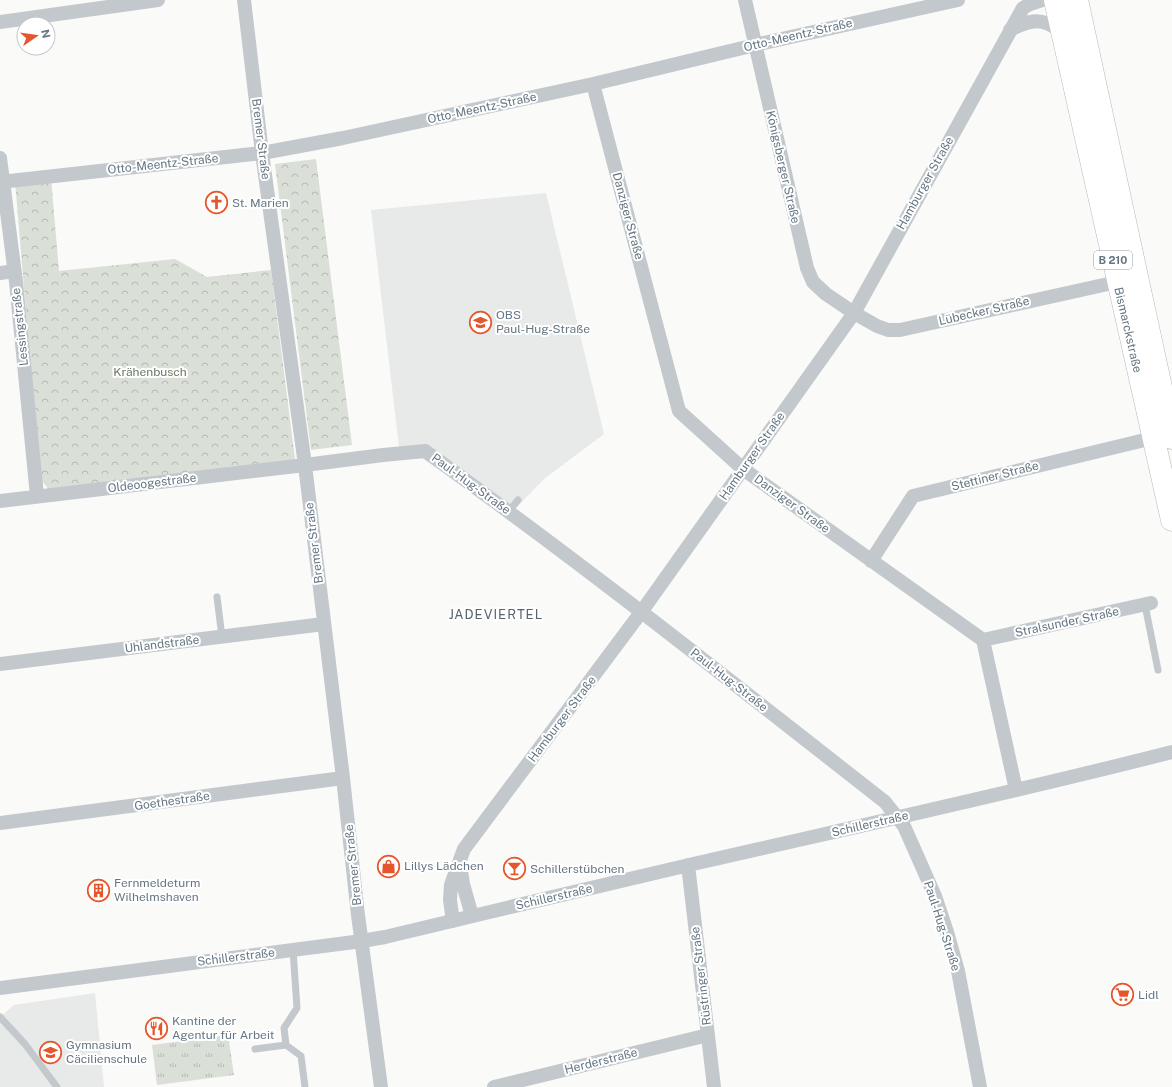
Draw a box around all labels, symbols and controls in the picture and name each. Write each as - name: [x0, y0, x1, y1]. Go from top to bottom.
- north arrow: [16, 16, 56, 56]
- street label: Otto-Meentz-Straße: [742, 16, 854, 54]
- text: N: [39, 28, 53, 39]
- street label: Otto-Meentz-Straße: [426, 90, 538, 126]
- street label: Bremer Straße: [249, 98, 273, 181]
- street label: Königsberger Straße: [763, 109, 803, 225]
- street label: Hamburger Straße: [894, 134, 956, 232]
- street label: Otto-Meentz-Straße: [107, 151, 219, 177]
- street label: Danziger Straße: [610, 171, 646, 261]
- church icon: St. Marien: [204, 190, 230, 216]
- place label: St. Marien: [232, 196, 289, 210]
- road number: B 210: [1094, 251, 1132, 269]
- street label: Bismarckstraße: [1111, 286, 1145, 374]
- street label: Lessingstraße: [9, 287, 31, 367]
- street label: Lübecker Straße: [937, 294, 1031, 328]
- place label: OBS Paul-Hug-Straße: [496, 308, 590, 336]
- school or university icon: OBS Paul-Hug-Straße: [468, 309, 494, 335]
- park label: Krähenbusch: [113, 365, 187, 379]
- street label: Hamburger Straße: [716, 409, 788, 503]
- street label: Paul-Hug-Straße: [429, 451, 513, 517]
- street label: Stettiner Straße: [950, 458, 1040, 494]
- street label: Oldeoogestraße: [107, 471, 197, 495]
- street label: Danziger Straße: [752, 472, 833, 536]
- street label: Bremer Straße: [302, 501, 326, 584]
- street label: Stralsunder Straße: [1014, 604, 1121, 640]
- district label: JADEVIERTEL: [449, 607, 543, 622]
- street label: Uhlandstraße: [124, 632, 200, 656]
- street label: Paul-Hug-Straße: [688, 646, 771, 715]
- street label: Hamburger Straße: [525, 673, 599, 765]
- street label: Goethestraße: [133, 789, 211, 813]
- street label: Schillerstraße: [830, 808, 910, 840]
- street label: Bremer Straße: [342, 823, 364, 906]
- shop icon: Lillys Lädchen: [376, 853, 402, 879]
- bar icon: Schillerstübchen: [502, 856, 528, 882]
- place label: Lillys Lädchen: [404, 859, 484, 873]
- place label: Schillerstübchen: [530, 862, 625, 876]
- place label: Fernmeldeturm Wilhelmshaven: [114, 876, 200, 904]
- building icon: Fernmeldeturm Wilhelmshaven: [86, 877, 112, 903]
- street label: Paul-Hug-Straße: [921, 879, 963, 973]
- street label: Schillerstraße: [514, 881, 594, 913]
- street label: Rüstringer Straße: [688, 926, 714, 1026]
- street label: Schillerstraße: [196, 945, 276, 969]
- supermarket icon: Lidl: [1109, 982, 1135, 1008]
- place label: Lidl: [1138, 988, 1159, 1002]
- place label: Kantine der Agentur für Arbeit: [172, 1014, 275, 1042]
- restaurant icon: Kantine der Agentur für Arbeit: [143, 1015, 169, 1041]
- place label: Gymnasium Cäcilienschule: [66, 1038, 147, 1066]
- school or university icon: Gymnasium Cäcilienschule: [37, 1039, 63, 1065]
- street label: Herderstraße: [563, 1045, 639, 1077]

